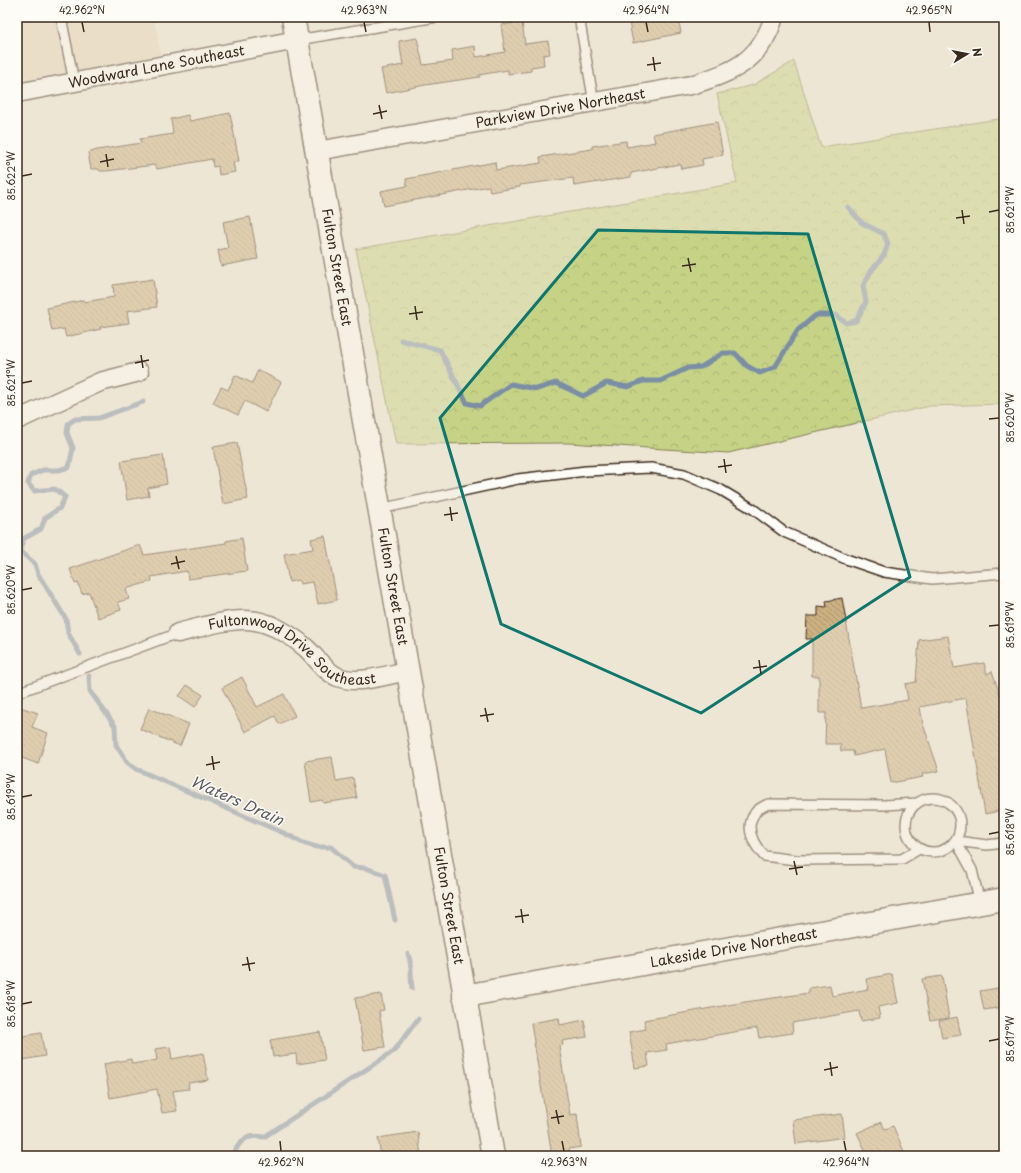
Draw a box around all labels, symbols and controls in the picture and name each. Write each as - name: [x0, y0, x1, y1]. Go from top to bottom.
- text: 42.962°N: [59, 2, 105, 17]
- text: 42.963°N: [341, 2, 387, 17]
- text: 42.964°N: [623, 2, 670, 17]
- text: 42.965°N: [906, 2, 953, 17]
- north arrow: [947, 34, 987, 74]
- street label: Woodward Lane Southeast: [67, 39, 247, 93]
- text: N: [968, 46, 987, 58]
- street label: Parkview Drive Northeast: [474, 82, 647, 133]
- text: 85.622°W: [3, 150, 18, 201]
- text: 85.621°W: [1002, 186, 1017, 234]
- street label: Fulton Street East: [317, 206, 358, 328]
- text: 85.621°W: [3, 359, 18, 407]
- text: 85.620°W: [1002, 392, 1017, 443]
- street label: Fulton Street East: [373, 526, 414, 647]
- text: 85.620°W: [3, 564, 18, 615]
- text: 85.619°W: [1002, 601, 1017, 648]
- street label: Fultonwood Drive Southeast: [206, 609, 378, 690]
- water label: Waters Drain: [187, 769, 288, 831]
- text: 85.619°W: [3, 773, 18, 820]
- text: 85.618°W: [1002, 808, 1017, 856]
- street label: Fulton Street East: [429, 845, 470, 966]
- street label: Lakeside Drive Northeast: [649, 922, 819, 972]
- text: 85.618°W: [3, 980, 18, 1028]
- text: 85.617°W: [1002, 1015, 1017, 1062]
- text: 42.962°N: [258, 1154, 304, 1169]
- text: 42.963°N: [541, 1154, 587, 1169]
- text: 42.964°N: [823, 1154, 870, 1169]

